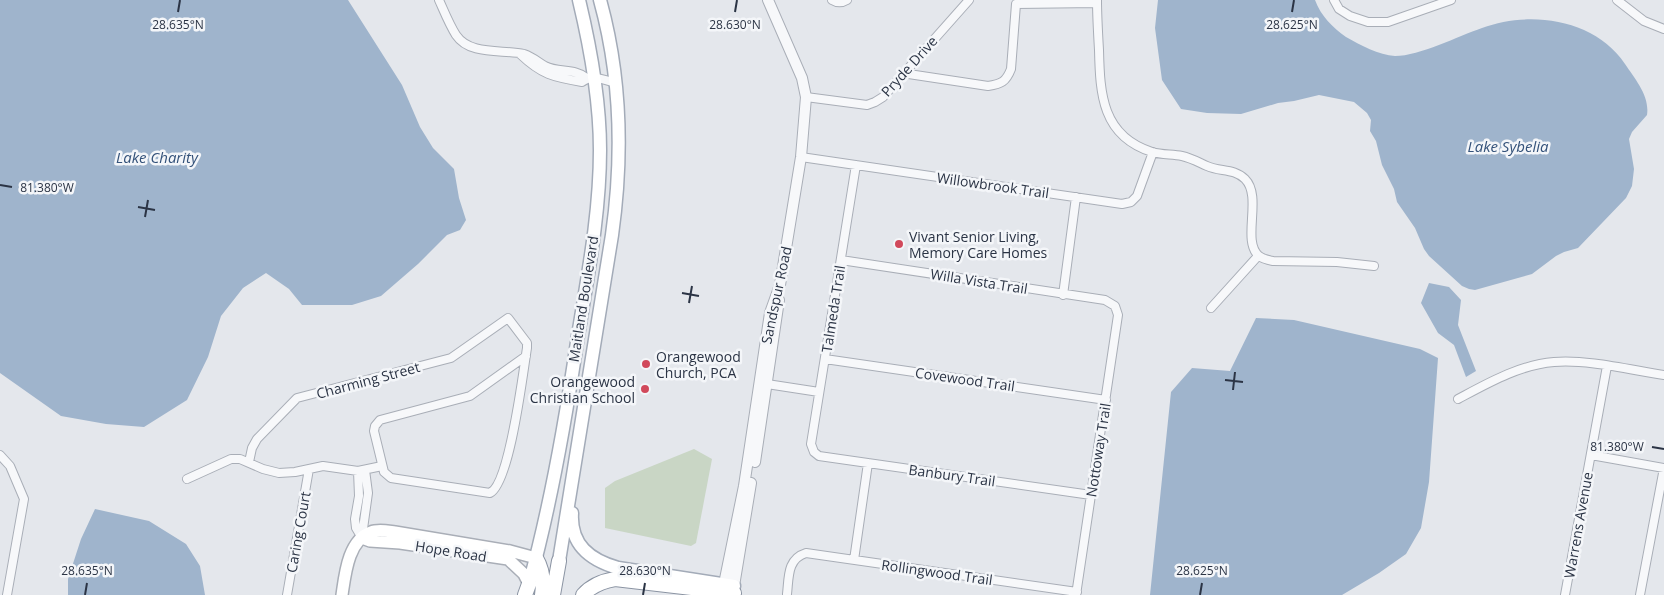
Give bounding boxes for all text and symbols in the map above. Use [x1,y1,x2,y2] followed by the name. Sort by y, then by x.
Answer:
[152,16,204,33] text: 28.635°N
[709,16,761,33] text: 28.630°N
[1266,16,1318,33] text: 28.625°N
[877,31,941,100] street label: Pryde Drive
[1467,136,1549,156] water label: Lake Sybelia
[116,147,199,167] water label: Lake Charity
[936,168,1050,202] street label: Willowbrook Trail
[20,179,74,196] text: 81.380°W
[909,227,1048,262] place label: Vivant Senior Living, Memory Care Homes
[564,235,602,363] street label: Maitland Boulevard
[893,238,905,250] marker: Vivant Senior Living, Memory Care Homes
[756,245,796,345] street label: Sandspur Road
[817,264,849,354] street label: Talmeda Trail
[929,264,1029,298] street label: Willa Vista Trail
[656,347,741,382] place label: Orangewood Church, PCA
[314,357,422,403] street label: Charming Street
[640,358,652,370] marker: Orangewood Church, PCA
[914,363,1016,395] street label: Covewood Trail
[530,372,635,407] place label: Orangewood Christian School
[639,383,651,395] marker: Orangewood Christian School
[1081,402,1115,498] street label: Nottoway Trail
[1590,438,1644,455] text: 81.380°W
[907,460,997,490] street label: Banbury Trail
[1559,470,1597,580] street label: Warrens Avenue
[282,490,314,574] street label: Caring Court
[414,536,488,566] street label: Hope Road
[880,555,994,589] street label: Rollingwood Trail
[61,562,113,579] text: 28.635°N
[619,562,671,579] text: 28.630°N
[1176,562,1228,579] text: 28.625°N

